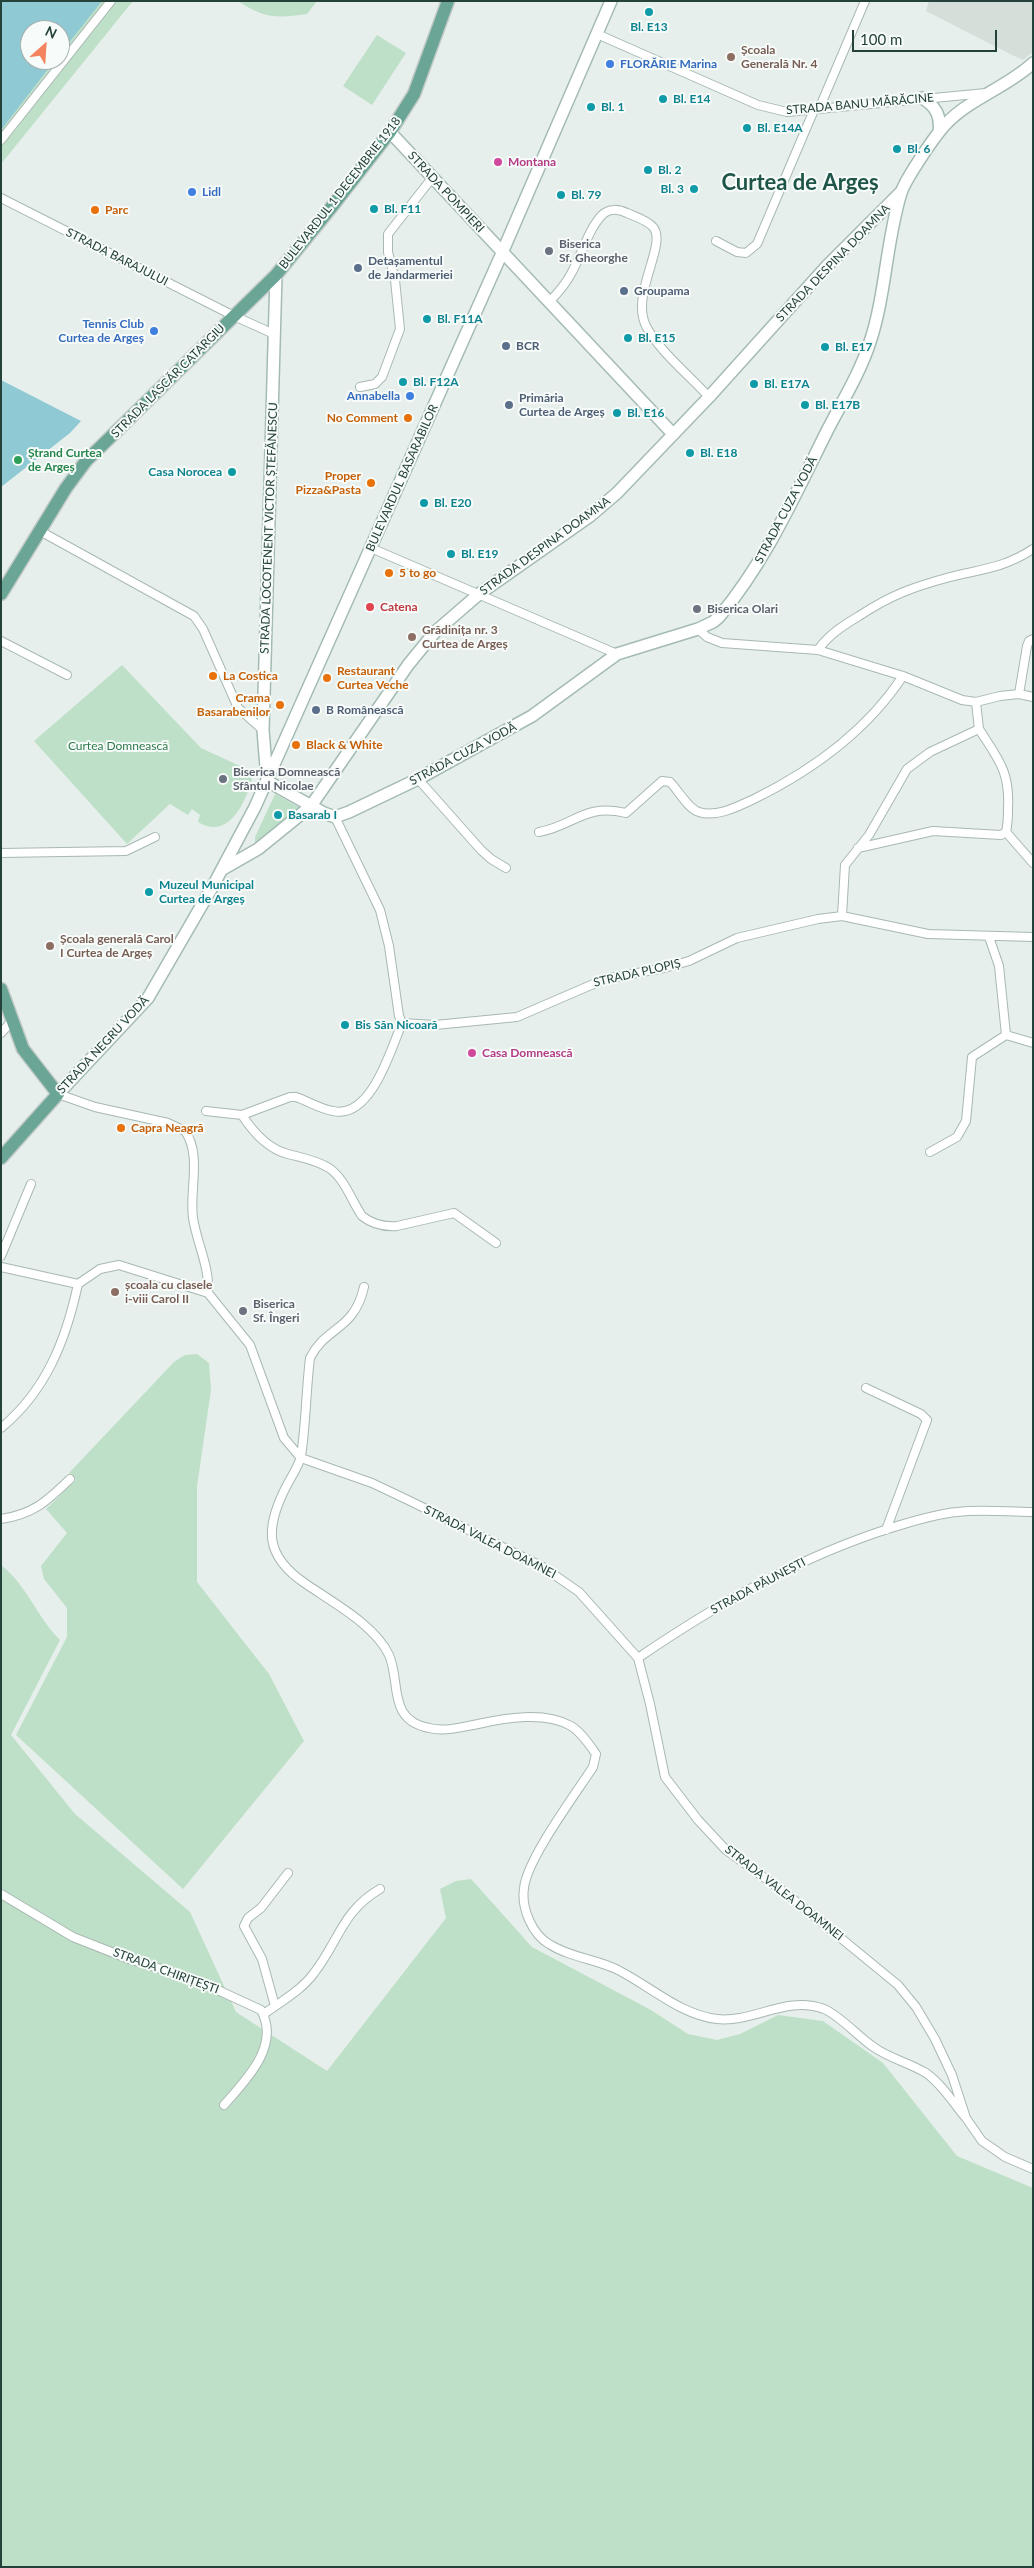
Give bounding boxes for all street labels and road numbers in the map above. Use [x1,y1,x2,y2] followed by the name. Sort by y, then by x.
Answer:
[786,90,934,118] street label: STRADA BANU MĂRĂCINE
[276,114,404,272] street label: BULEVARDUL 1 DECEMBRIE 1918
[405,148,487,236] street label: STRADA POMPIERI
[773,201,893,325] street label: STRADA DESPINA DOAMNA
[64,225,170,289] street label: STRADA BARAJULUI
[108,321,228,441] street label: STRADA LASCĂR CATARGIU
[257,402,281,654] street label: STRADA LOCOTENENT VICTOR ȘTEFĂNESCU
[363,402,441,554] street label: BULEVARDUL BASARABILOR
[752,454,820,566] street label: STRADA CUZA VODĂ
[477,494,613,598] street label: STRADA DESPINA DOAMNA
[407,720,519,788] street label: STRADA CUZA VODĂ
[592,956,682,990] street label: STRADA PLOPIȘ
[54,993,152,1097] street label: STRADA NEGRU VODĂ
[421,1502,559,1582] street label: STRADA VALEA DOAMNEI
[708,1555,808,1617] street label: STRADA PĂUNEȘTI
[722,1842,846,1944] street label: STRADA VALEA DOAMNEI
[111,1945,221,1997] street label: STRADA CHIRIȚEȘTI

